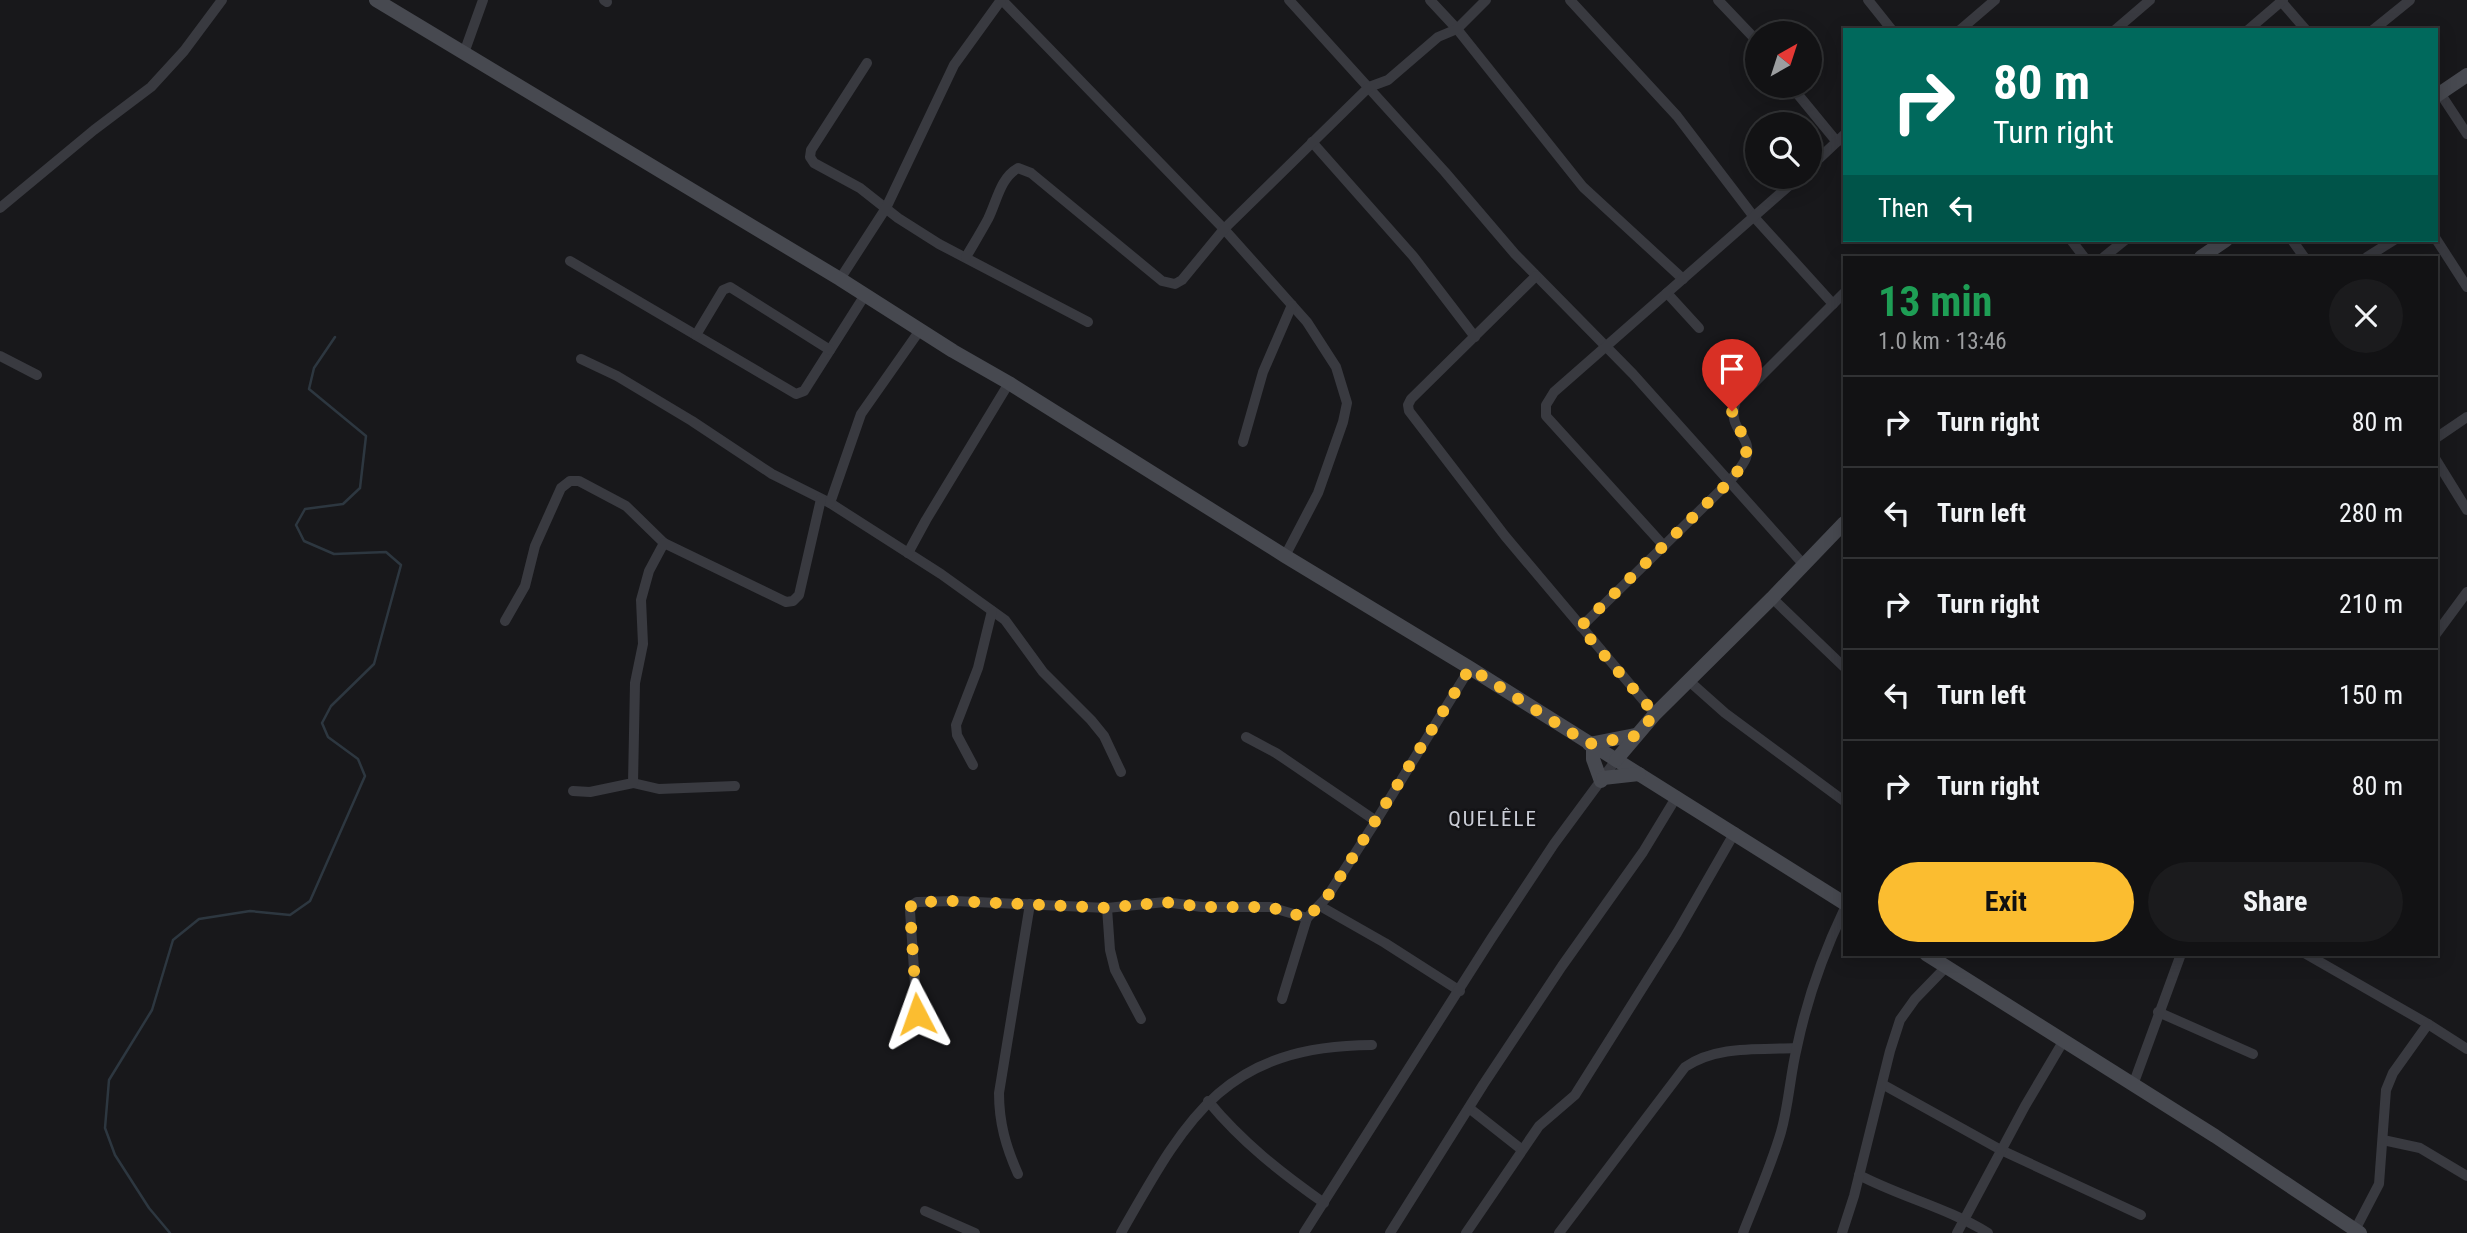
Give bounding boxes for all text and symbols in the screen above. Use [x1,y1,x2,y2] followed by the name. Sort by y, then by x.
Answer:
[1745,21,1822,98] north arrow
[1745,21,1822,189] map controls
[1993,54,2090,111] text: 80 m
[1878,56,1969,147] icon: right
[1745,112,1822,189] button: search
[1993,113,2114,151] text: Turn right
[1943,189,1981,227] icon: left
[1878,193,1929,223] text: Then
[1878,277,1993,326] text: 13 min
[2329,279,2403,353] button: close
[1878,328,2007,355] text: 1.0 km · 13:46
[1702,339,1762,411] pin
[1713,350,1751,388] icon: arrive
[1878,403,1916,441] icon: right
[1937,407,2039,437] text: Turn right
[2352,407,2403,437] text: 80 m
[1878,494,1916,532] icon: left
[1937,498,2026,528] text: Turn left
[2339,498,2403,528] text: 280 m
[1878,585,1916,623] icon: right
[1937,589,2039,619] text: Turn right
[2339,589,2403,619] text: 210 m
[1878,676,1916,714] icon: left
[1937,680,2026,710] text: Turn left
[2339,680,2403,710] text: 150 m
[1878,767,1916,805] icon: right
[1937,771,2039,801] text: Turn right
[2352,771,2403,801] text: 80 m
[1448,807,1538,831] district label: QUELÊLE
[1878,862,2134,942] button: Exit
[2148,862,2403,942] button: Share
[880,977,954,1051] position arrow

